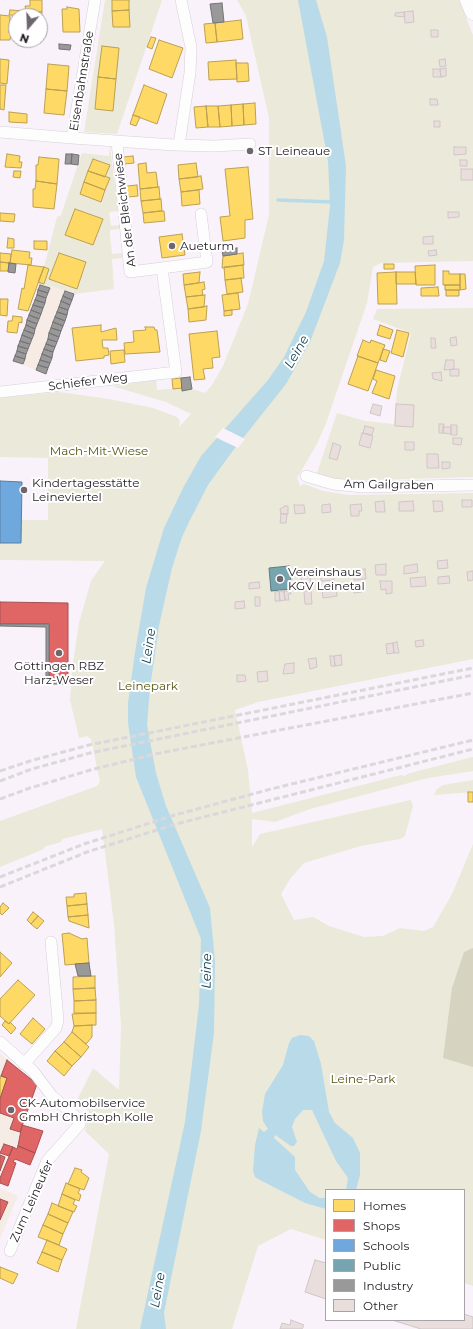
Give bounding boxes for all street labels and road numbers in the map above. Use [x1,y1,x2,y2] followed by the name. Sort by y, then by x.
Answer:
[67,30,97,132] street label: Eisenbahnstraße
[111,152,139,268] street label: An der Bleichwiese
[47,370,129,394] street label: Schiefer Weg
[344,477,434,493] street label: Am Gailgraben
[7,1158,57,1244] street label: Zum Leineufer

